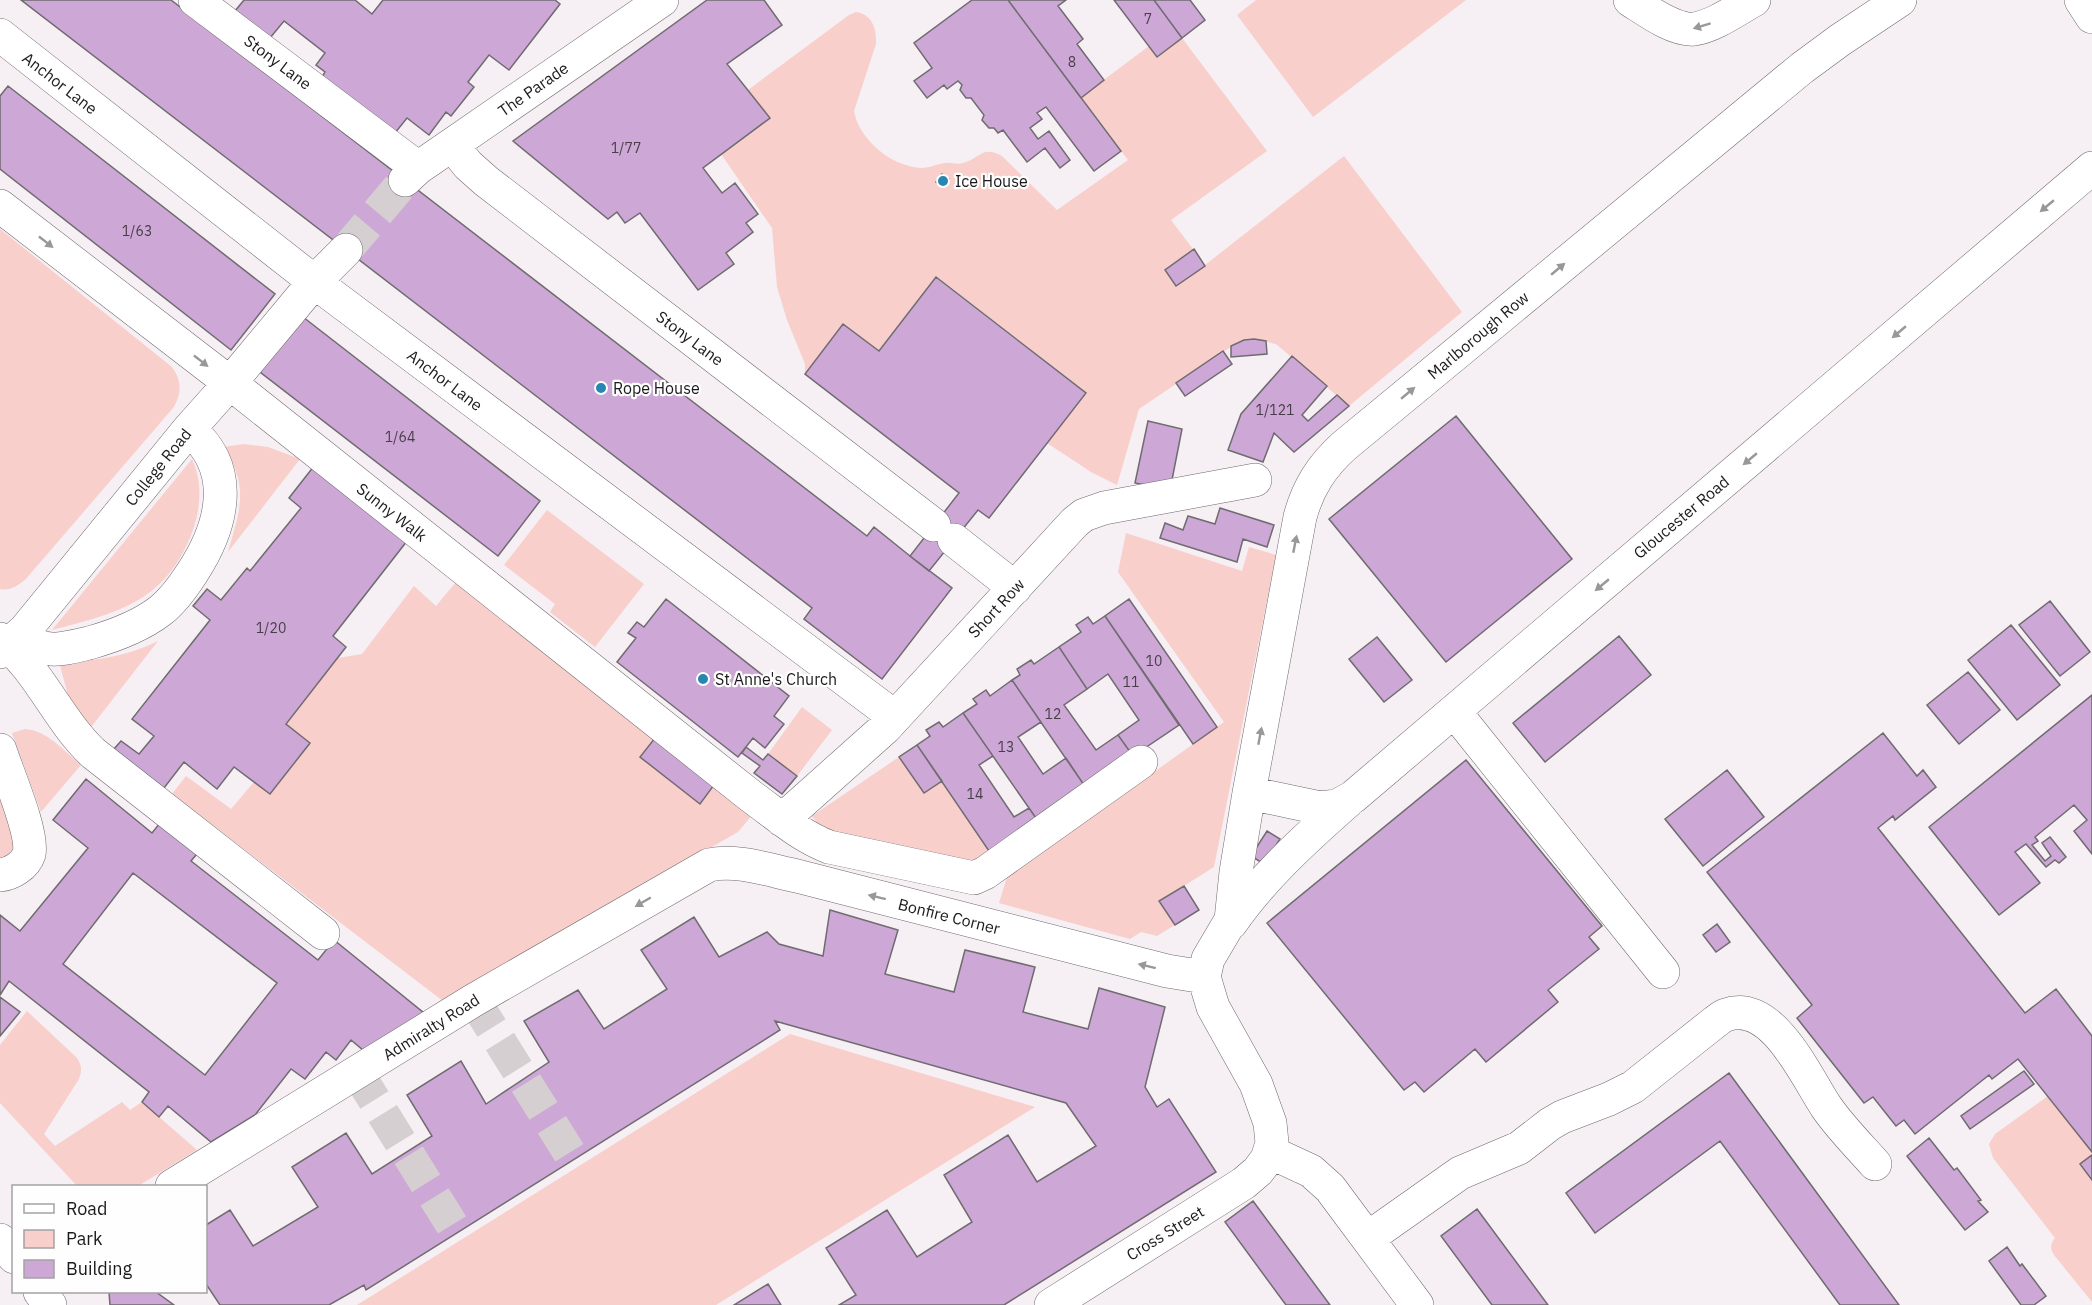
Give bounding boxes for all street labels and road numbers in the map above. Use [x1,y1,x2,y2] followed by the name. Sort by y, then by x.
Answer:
[240,30,316,94] street label: Stony Lane
[19,48,102,119] street label: Anchor Lane
[494,57,572,121] street label: The Parade
[1423,287,1533,383] street label: Marlborough Row
[652,306,728,370] street label: Stony Lane
[403,345,487,415] street label: Anchor Lane
[121,424,195,510] street label: College Road
[1629,471,1733,563] street label: Gloucester Road
[353,478,432,546] street label: Sunny Walk
[964,574,1028,642] street label: Short Row
[896,894,1002,938] street label: Bonfire Corner
[379,989,483,1065] street label: Admiralty Road
[1122,1201,1208,1265] street label: Cross Street

